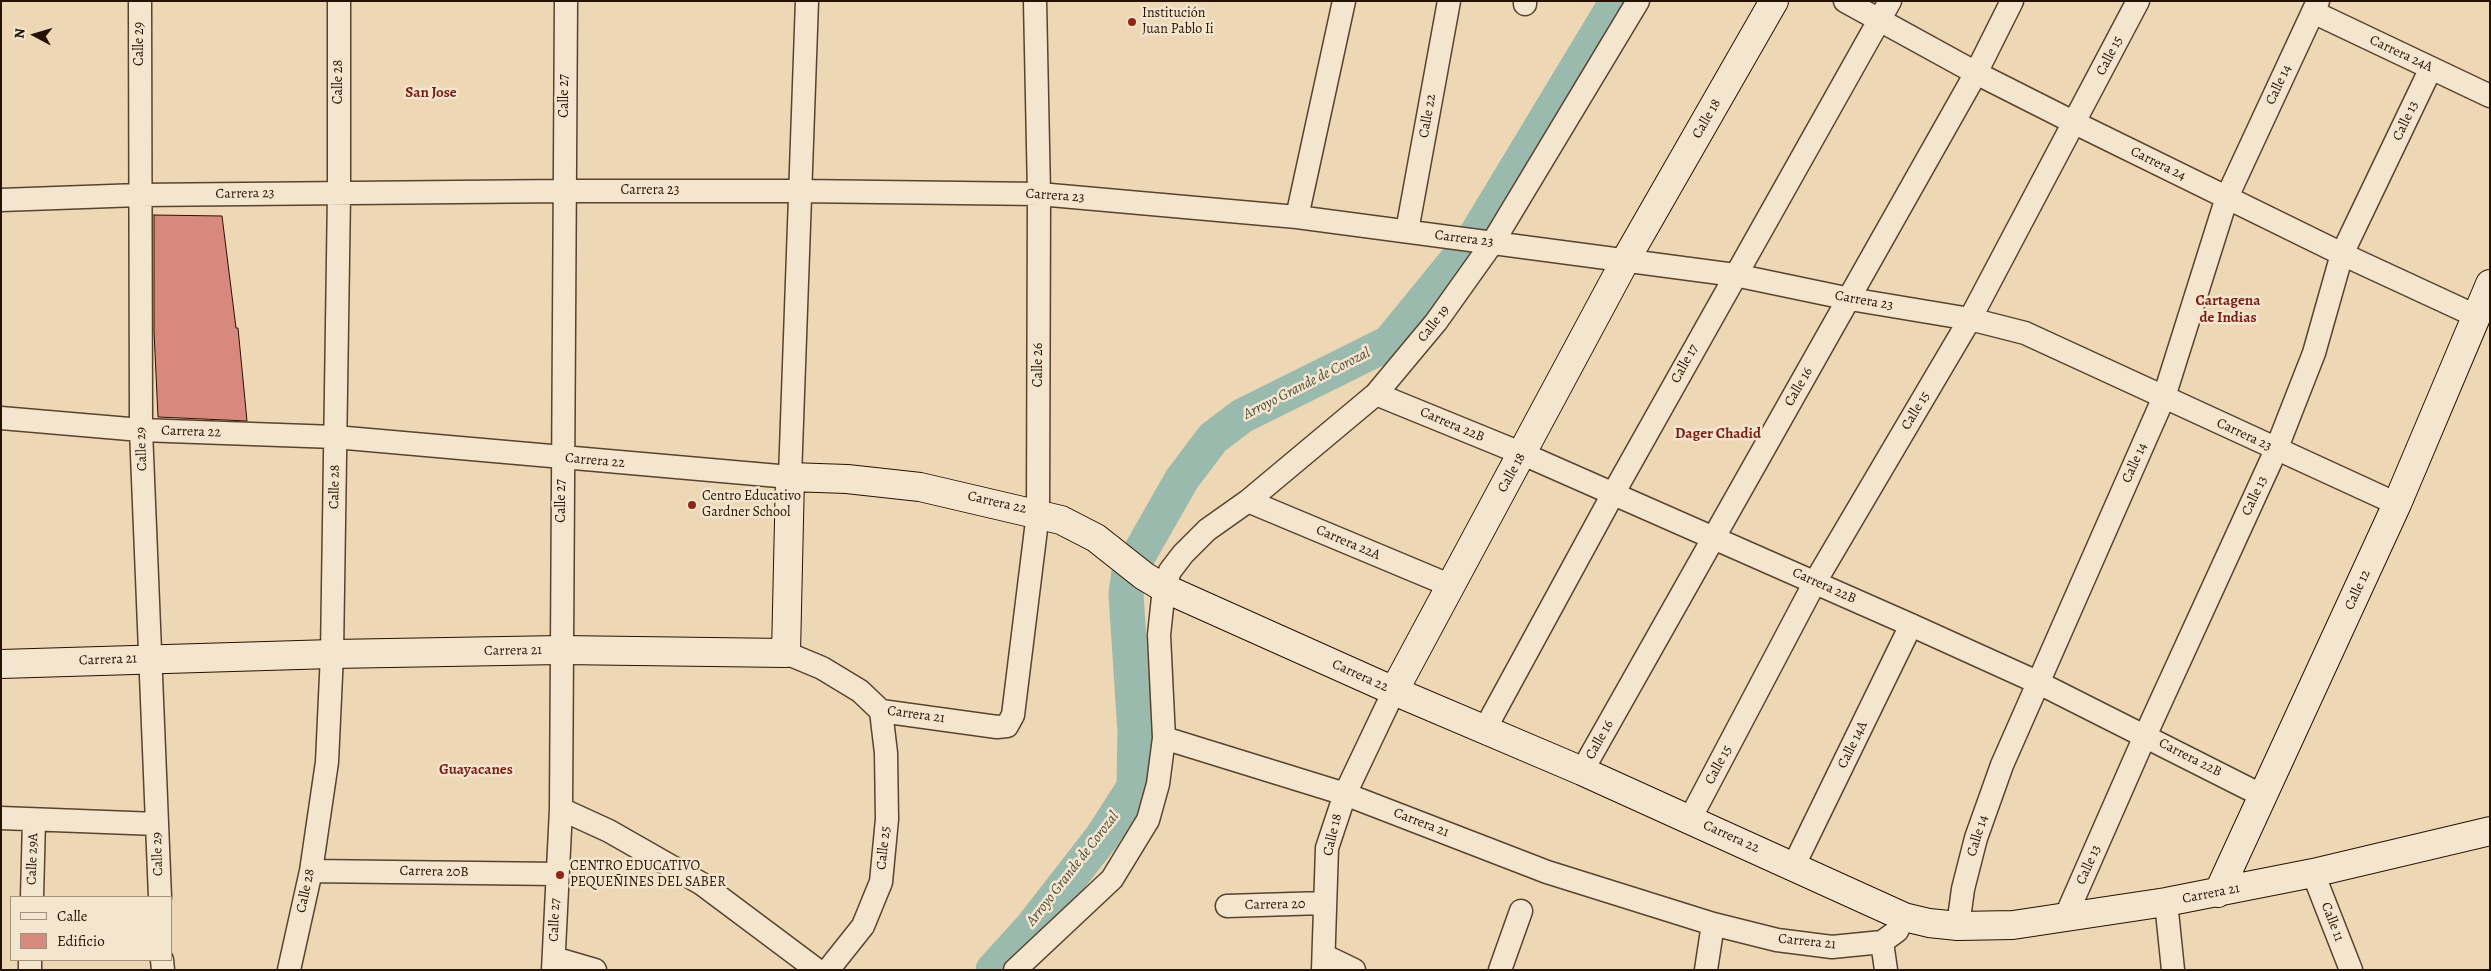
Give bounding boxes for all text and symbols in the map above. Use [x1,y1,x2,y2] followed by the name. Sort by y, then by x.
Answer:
[1142,6,1214,38] place label: Institución Juan Pablo Ii
[10,10,60,60] north arrow
[1126,16,1138,28] marker: Institución Juan Pablo Ii
[132,22,148,66] street label: Calle 29
[10,27,30,39] text: N
[2367,32,2435,76] street label: Carrera 24A
[2093,33,2127,79] street label: Calle 15
[331,60,347,104] street label: Calle 28
[2262,62,2296,108] street label: Calle 14
[557,74,573,118] street label: Calle 27
[405,84,457,102] district label: San Jose
[1416,93,1440,139] street label: Calle 22
[1689,96,1725,142] street label: Calle 18
[2390,99,2422,143] street label: Calle 13
[2128,143,2188,185] street label: Carrera 24
[620,183,680,199] street label: Carrera 23
[215,185,275,203] street label: Carrera 23
[1025,186,1085,206] street label: Carrera 23
[1434,227,1494,251] street label: Carrera 23
[1833,288,1895,314] street label: Carrera 23
[2195,292,2261,327] district label: Cartagena de Indias
[1414,302,1454,346] street label: Calle 19
[1668,342,1702,386] street label: Calle 17
[1031,343,1047,387] street label: Calle 26
[1240,344,1374,424] water label: Arroyo Grande de Corozal
[1781,364,1817,410] street label: Calle 16
[1898,389,1934,433] street label: Calle 15
[1417,404,1487,446] street label: Carrera 22B
[2214,415,2274,455] street label: Carrera 23
[161,423,221,441] street label: Carrera 22
[1675,425,1761,443] district label: Dager Chadid
[133,427,151,471] street label: Calle 29
[2119,440,2151,486] street label: Calle 14
[564,450,626,472] street label: Carrera 22
[1494,450,1530,496] street label: Calle 18
[326,465,344,509] street label: Calle 28
[2239,474,2271,518] street label: Calle 13
[554,479,570,523] street label: Calle 27
[966,488,1028,518] street label: Carrera 22
[702,489,801,522] place label: Centro Educativo Gardner School
[686,499,698,511] marker: Centro Educativo Gardner School
[1313,522,1383,564] street label: Carrera 22A
[1789,564,1859,608] street label: Carrera 22B
[2341,567,2375,613] street label: Calle 12
[484,642,542,660] street label: Carrera 21
[79,651,137,669] street label: Carrera 21
[1329,656,1391,696] street label: Carrera 22
[886,703,946,727] street label: Carrera 21
[1582,717,1618,763] street label: Calle 16
[1834,719,1872,771] street label: Calle 14A
[2156,735,2224,781] street label: Carrera 22B
[1702,743,1736,787] street label: Calle 15
[439,761,513,779] district label: Guayacanes
[1391,805,1451,841] street label: Carrera 21
[1023,808,1123,930] water label: Arroyo Grande de Corozal
[1320,812,1346,858] street label: Calle 18
[1964,813,1992,859] street label: Calle 14
[1700,817,1762,857] street label: Carrera 22
[873,825,895,871] street label: Calle 25
[149,832,167,876] street label: Calle 29
[24,833,42,885] street label: Calle 29A
[2073,843,2105,887] street label: Calle 13
[570,859,726,892] place label: CENTRO EDUCATIVO PEQUEÑINES DEL SABER
[399,863,469,881] street label: Carrera 20B
[293,867,319,915] street label: Calle 28
[554,869,566,881] marker: CENTRO EDUCATIVO PEQUEÑINES DEL SABER
[2181,880,2241,908] street label: Carrera 21
[10,896,172,961] legend
[1244,896,1306,914] street label: Carrera 20
[546,898,564,942] street label: Calle 27
[2317,900,2347,944] street label: Calle 11
[57,906,87,926] text: Calle
[57,931,105,951] text: Edificio
[1777,931,1837,953] street label: Carrera 21

